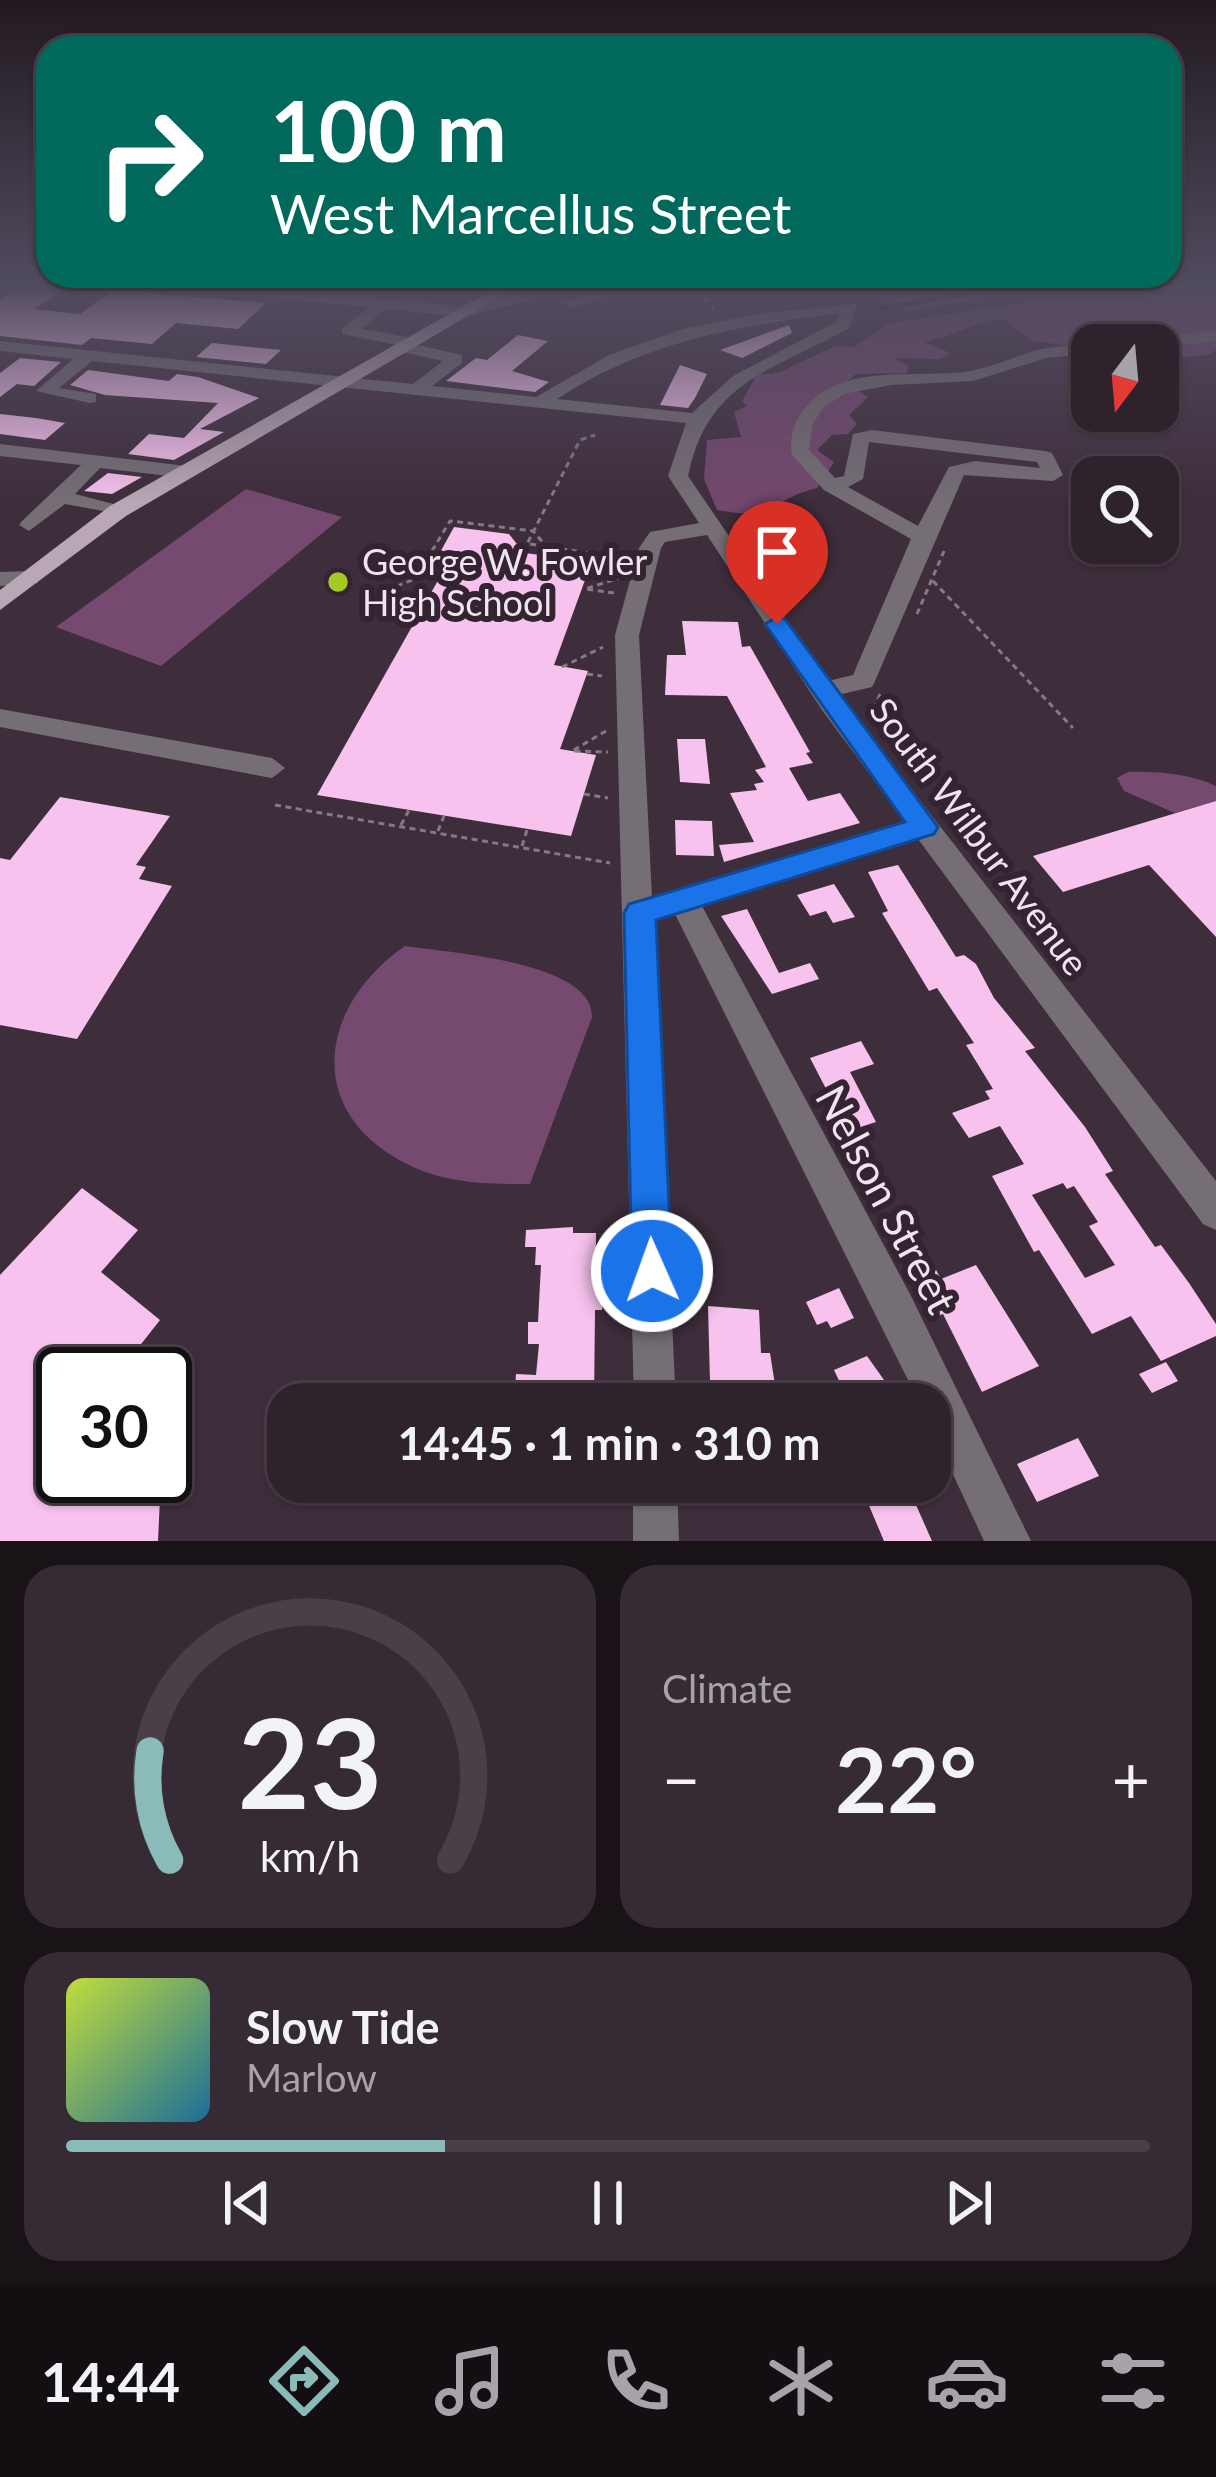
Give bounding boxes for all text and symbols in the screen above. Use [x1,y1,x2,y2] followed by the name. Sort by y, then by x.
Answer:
[270,79,507,180] text: 100 m
[72,84,228,240] icon: right
[270,181,791,246] text: West Marcellus Street
[1071,324,1179,432] north arrow
[1071,324,1179,564] map controls
[1071,456,1179,564] button: search
[726,501,828,624] pin
[744,519,810,585] icon: arrive
[362,539,647,624] place label: George W. Fowler High School
[325,569,351,595] marker: George W. Fowler High School
[861,689,1099,983] street label: South Wilbur Avenue
[806,1077,968,1321] street label: Nelson Street
[589,1208,715,1334] position arrow
[36,1347,192,1503] speed limit sign: 30
[398,1416,820,1470] text: 14:45 · 1 min · 310 m
[662,1665,792,1711] text: Climate
[238,1686,382,1836] text: 23
[835,1724,977,1832] text: 22°
[662,1739,700,1818] text: −
[1112,1739,1150,1818] text: +
[260,1829,360,1880] text: km/h
[246,2000,440,2054] text: Slow Tide
[246,2054,377,2100] text: Marlow
[214,2170,280,2236] icon: previous
[575,2170,641,2236] icon: pause
[936,2170,1002,2236] icon: next
[262,2339,346,2423] icon: directions
[428,2339,512,2423] icon: music
[594,2339,678,2423] icon: phone
[759,2339,843,2423] icon: climate
[925,2339,1009,2423] icon: car
[1091,2339,1175,2423] icon: filters
[41,2349,180,2414] text: 14:44

